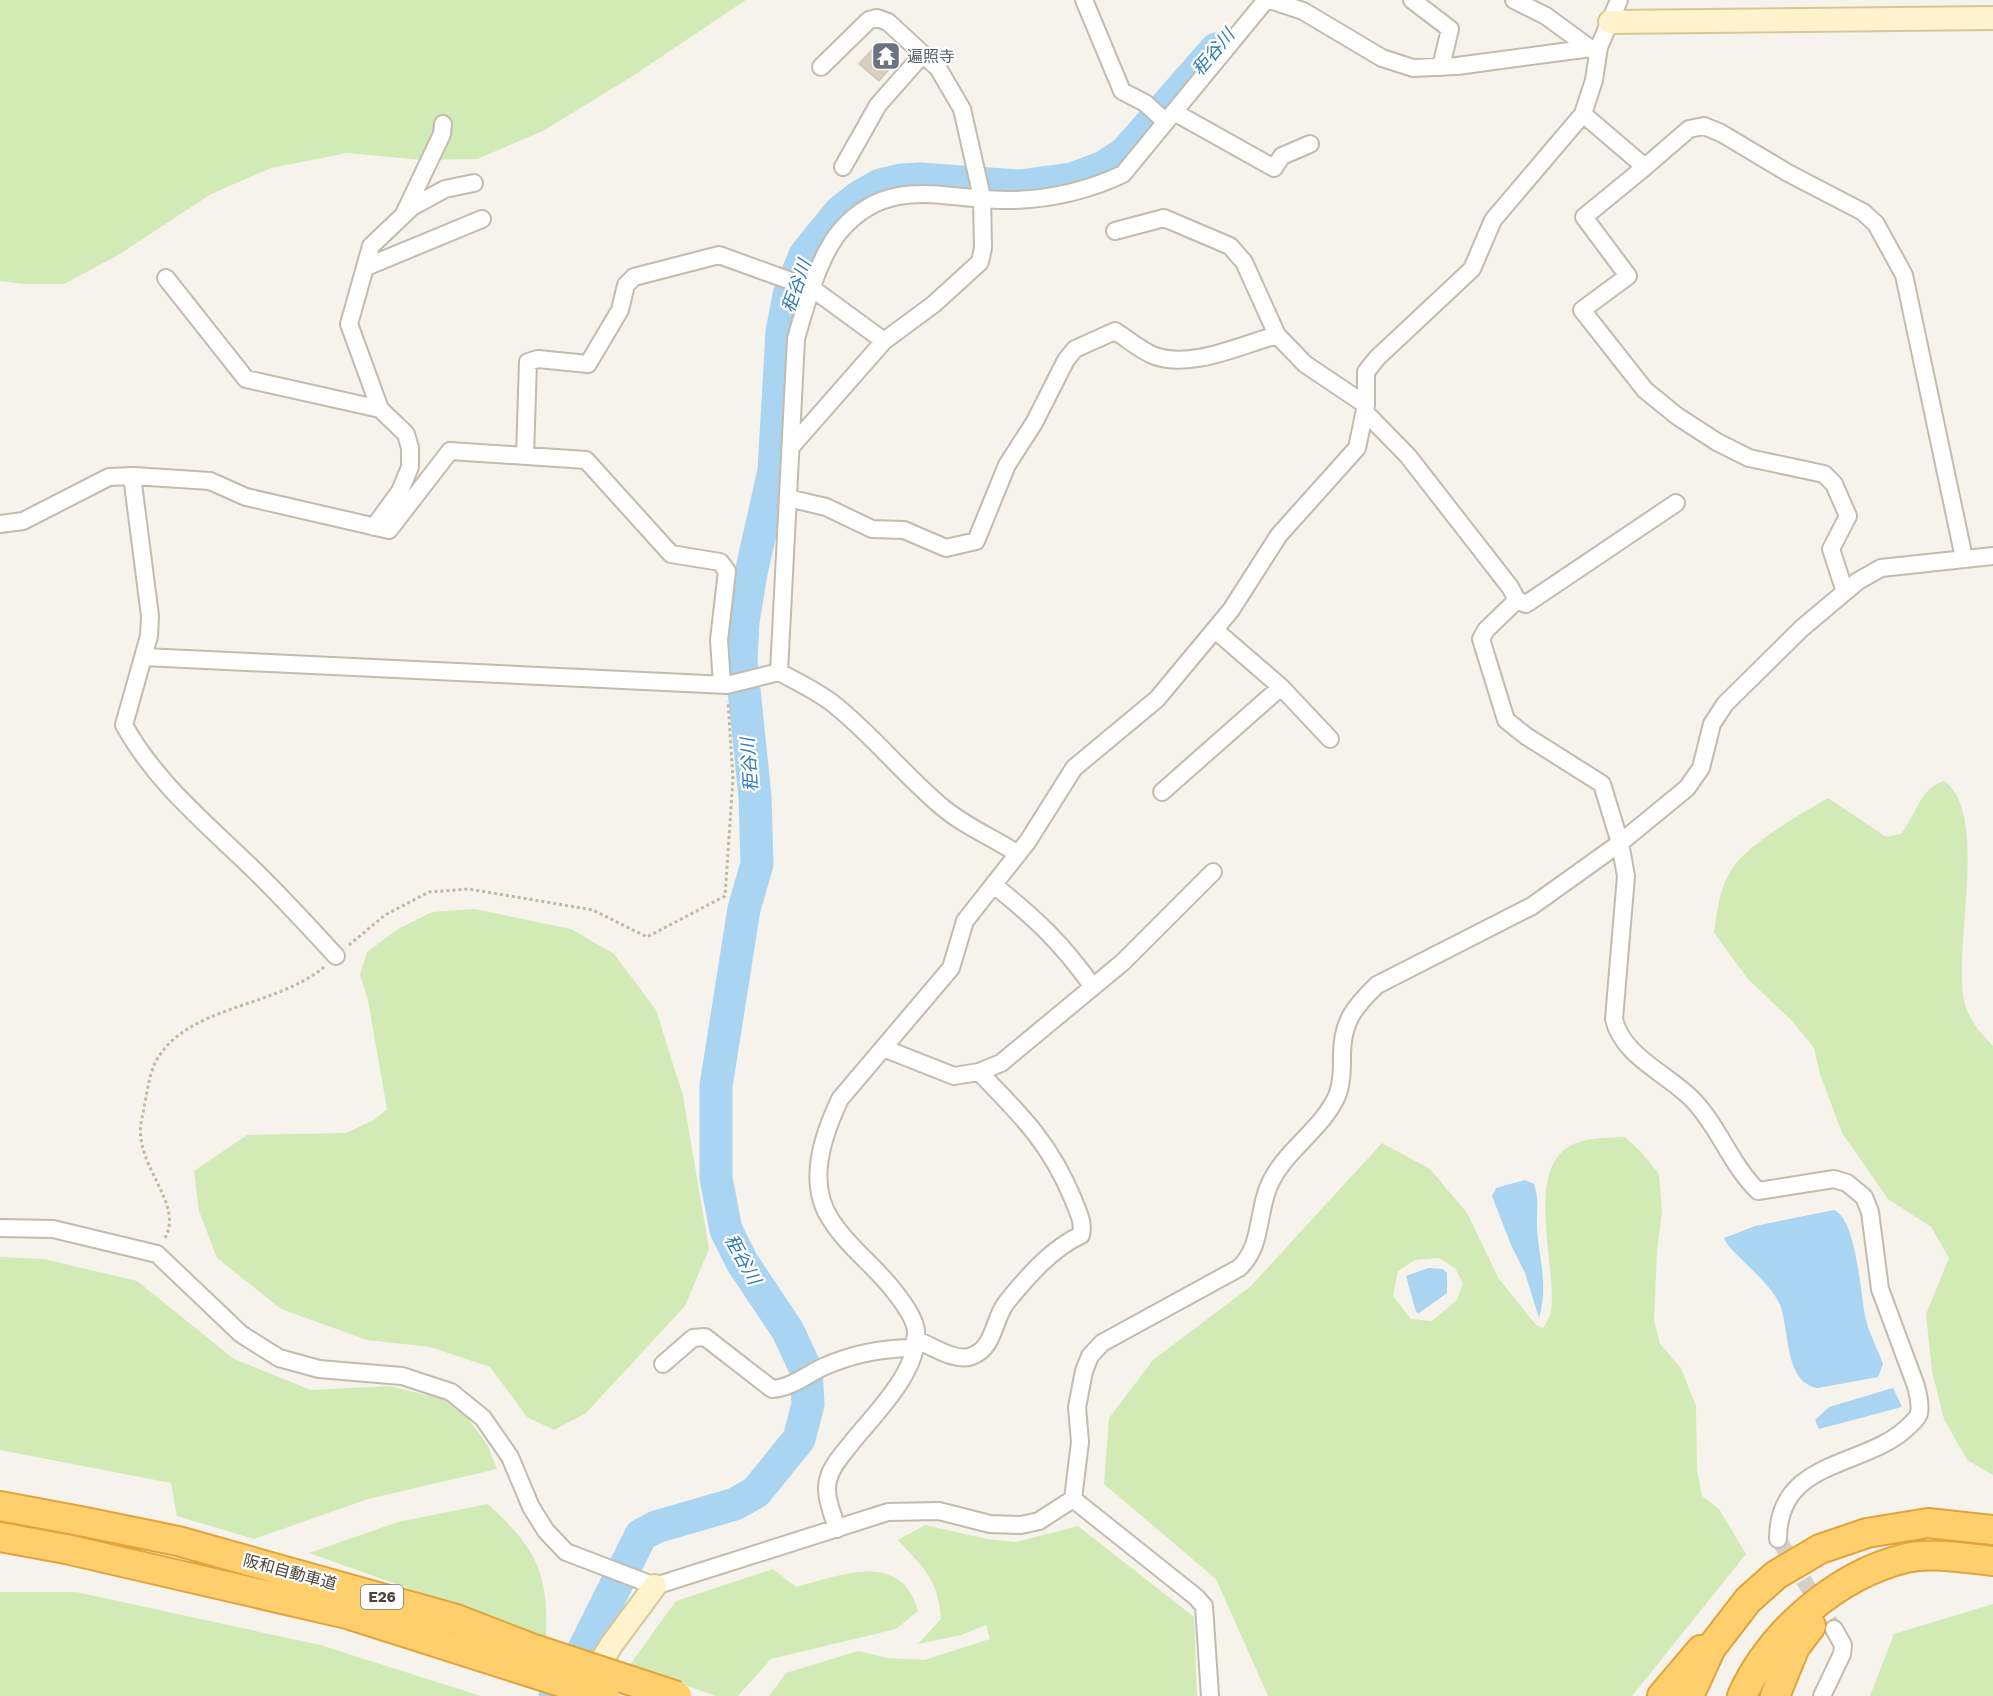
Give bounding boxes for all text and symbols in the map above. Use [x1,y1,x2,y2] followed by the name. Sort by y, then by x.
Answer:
[1188,23,1240,79] water label: 秬谷川
[870,40,902,72] temple icon: 遍照寺
[907,47,955,66] place label: 遍照寺
[777,255,815,315] water label: 秬谷川
[737,735,761,793] water label: 秬谷川
[721,1230,766,1289] water label: 秬谷川
[241,1550,339,1594] street label: 阪和自動車道
[361,1585,403,1609] road number: E26

